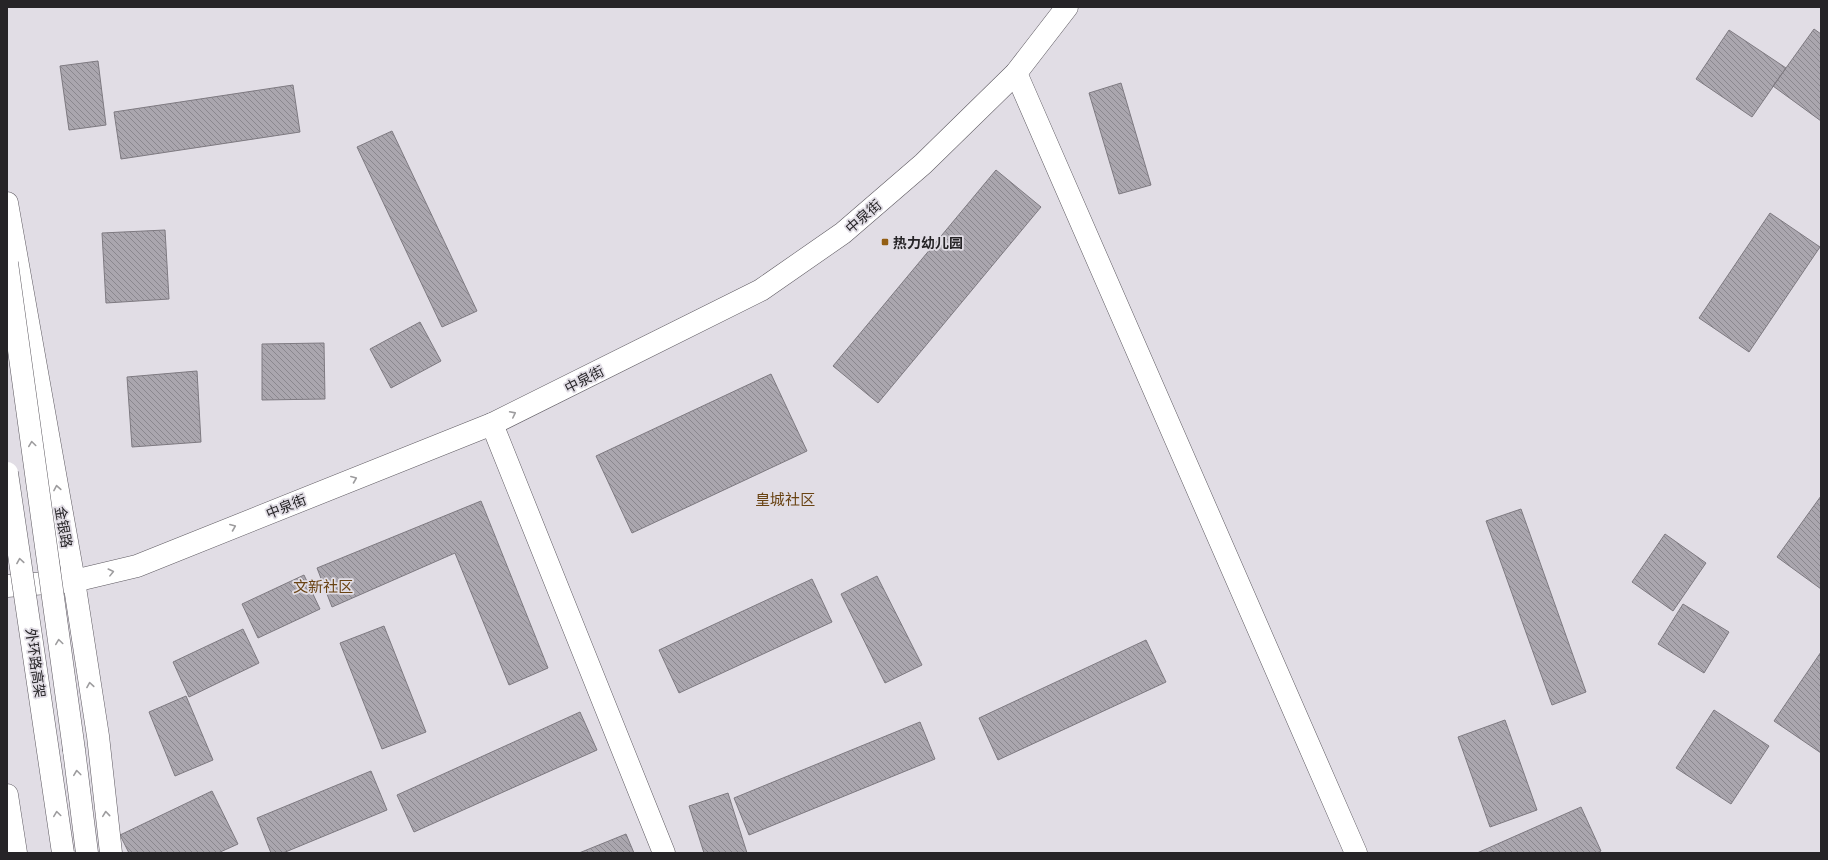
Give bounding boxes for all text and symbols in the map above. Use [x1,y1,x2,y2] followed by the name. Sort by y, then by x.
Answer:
[842,196,884,236] street label: 中泉街
[893,234,963,251] place label: 热力幼儿园
[880,237,890,247] marker: 热力幼儿园
[561,362,607,396] street label: 中泉街
[509,411,516,419] one-way arrow
[28,441,37,447] one-way arrow
[351,476,358,484] one-way arrow
[53,485,62,491] one-way arrow
[263,490,309,522] street label: 中泉街
[755,490,815,508] district label: 皇城社区
[52,505,76,549] street label: 金银路
[230,524,237,532] one-way arrow
[16,558,25,564] one-way arrow
[108,568,115,576] one-way arrow
[293,577,353,595] district label: 文新社区
[23,627,49,699] street label: 外环路高架
[55,639,64,645] one-way arrow
[86,682,95,688] one-way arrow
[73,770,82,776] one-way arrow
[53,811,62,817] one-way arrow
[102,811,111,817] one-way arrow

